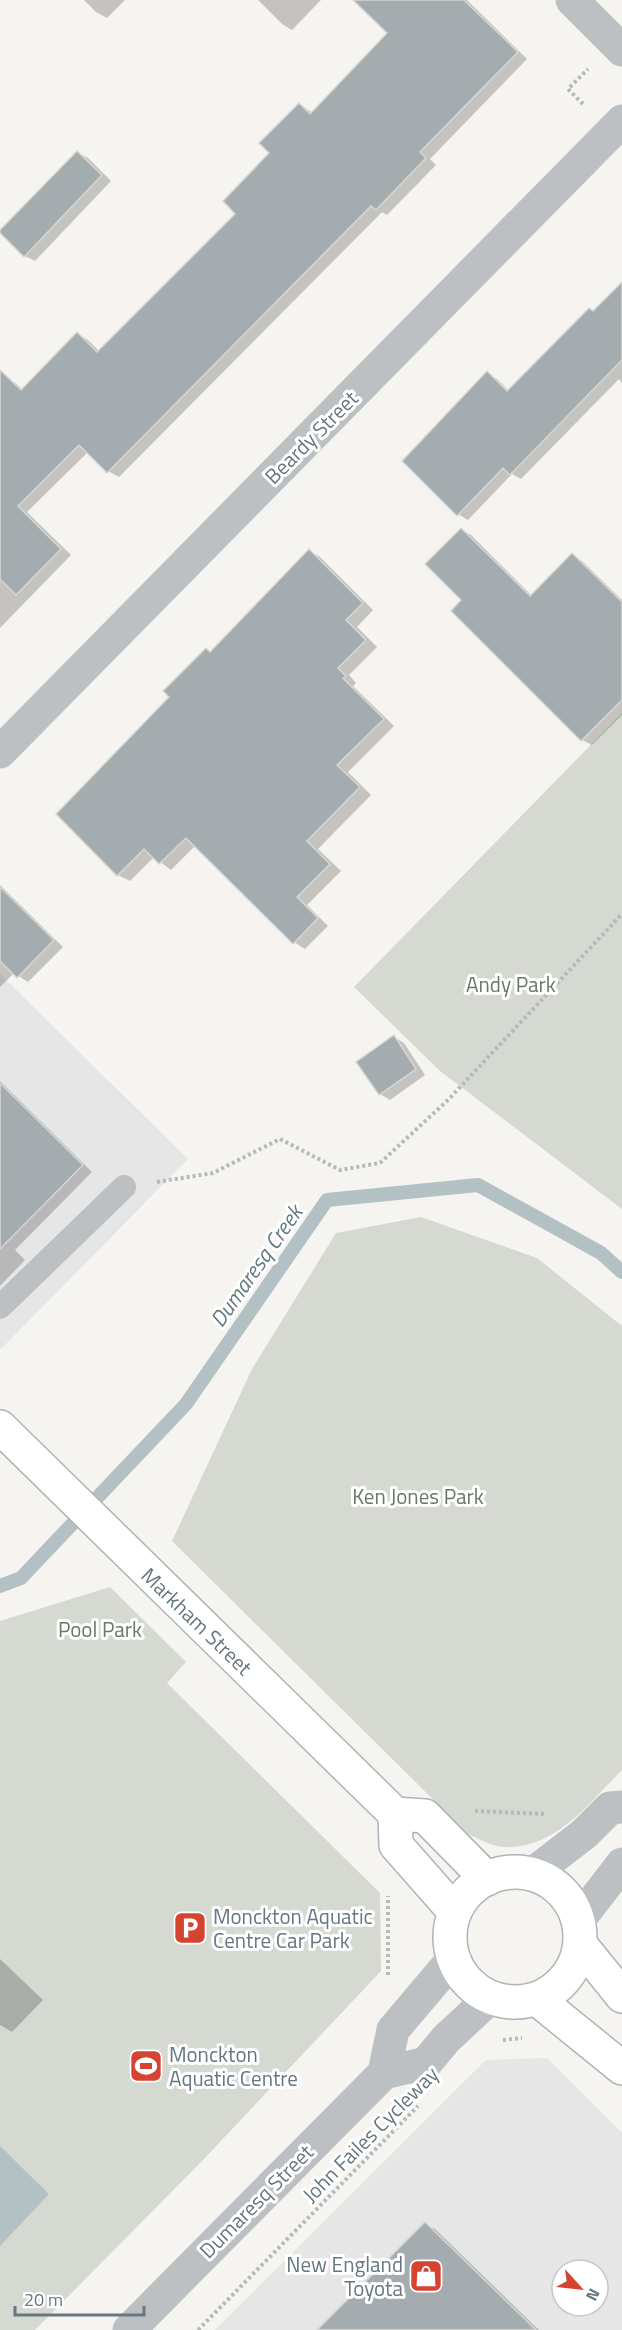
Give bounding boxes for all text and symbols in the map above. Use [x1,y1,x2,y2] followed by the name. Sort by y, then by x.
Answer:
[257,382,366,491] street label: Beardy Street
[466,968,556,1000] park label: Andy Park
[201,1196,312,1334] water label: Dumaresq Creek
[352,1480,484,1512] park label: Ken Jones Park
[134,1560,260,1683] street label: Markham Street
[58,1613,142,1645] park label: Pool Park
[213,1900,373,1956] place label: Monckton Aquatic Centre Car Park
[172,1910,208,1946] parking icon: Monckton Aquatic Centre Car Park
[169,2038,298,2094] place label: Monckton Aquatic Centre
[128,2048,164,2084] sports icon: Monckton Aquatic Centre
[294,2058,446,2210] street label: John Failes Cycleway
[192,2136,321,2265] street label: Dumaresq Street
[286,2248,403,2304] place label: New England Toyota
[408,2258,444,2294] shop icon: New England Toyota
[550,2258,610,2318] north arrow
[15,2279,144,2317] scale bar
[580,2284,607,2305] text: N
[24,2286,63,2313] text: 20 m

